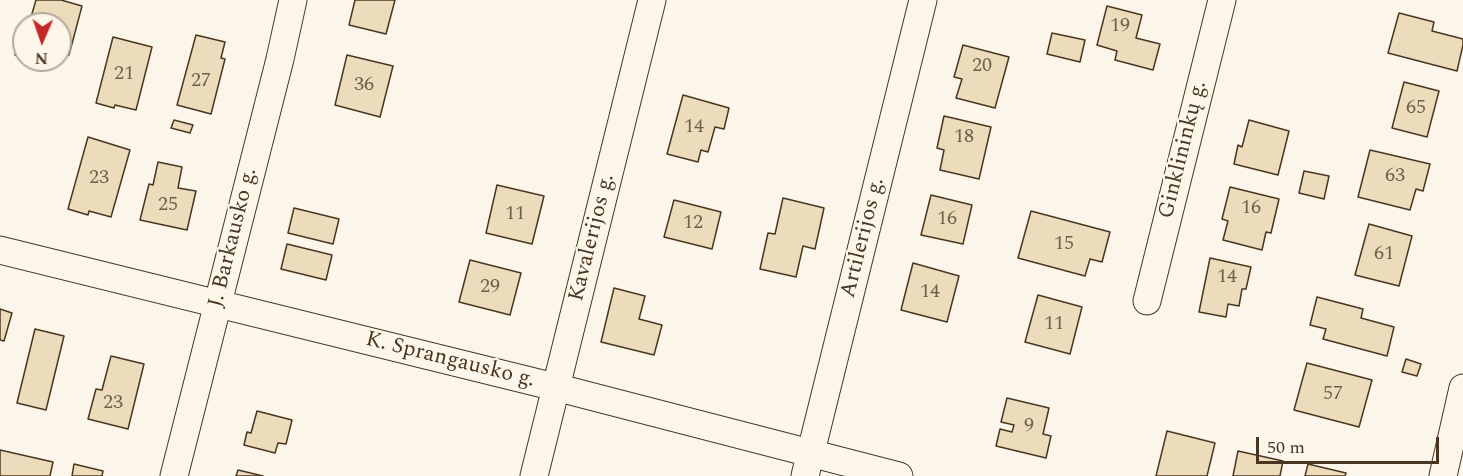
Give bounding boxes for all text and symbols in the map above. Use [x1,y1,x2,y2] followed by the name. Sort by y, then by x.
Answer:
[12,12,72,72] north arrow
[1110,15,1130,39] house number: 19
[34,46,48,70] text: N
[972,55,992,79] house number: 20
[114,63,134,87] house number: 21
[191,70,211,94] house number: 27
[354,74,374,98] house number: 36
[1154,78,1214,222] street label: Ginklininkų g.
[1406,97,1426,121] house number: 65
[684,116,704,140] house number: 14
[954,126,974,150] house number: 18
[204,165,264,311] street label: J. Barkausko g.
[1385,165,1405,189] house number: 63
[89,167,109,191] house number: 23
[564,171,622,305] street label: Kavalerijos g.
[836,175,892,301] street label: Artilerijos g.
[158,194,178,218] house number: 25
[1241,197,1261,221] house number: 16
[505,203,525,227] house number: 11
[937,208,957,232] house number: 16
[683,212,703,236] house number: 12
[1054,233,1074,257] house number: 15
[1374,243,1394,267] house number: 61
[1217,266,1237,290] house number: 14
[480,276,500,300] house number: 29
[920,281,940,305] house number: 14
[1044,313,1064,337] house number: 11
[363,327,537,395] street label: K. Sprangausko g.
[1323,383,1343,407] house number: 57
[103,392,123,416] house number: 23
[1024,415,1034,439] house number: 9
[1259,425,1442,463] scale bar
[1267,434,1305,461] text: 50 m

